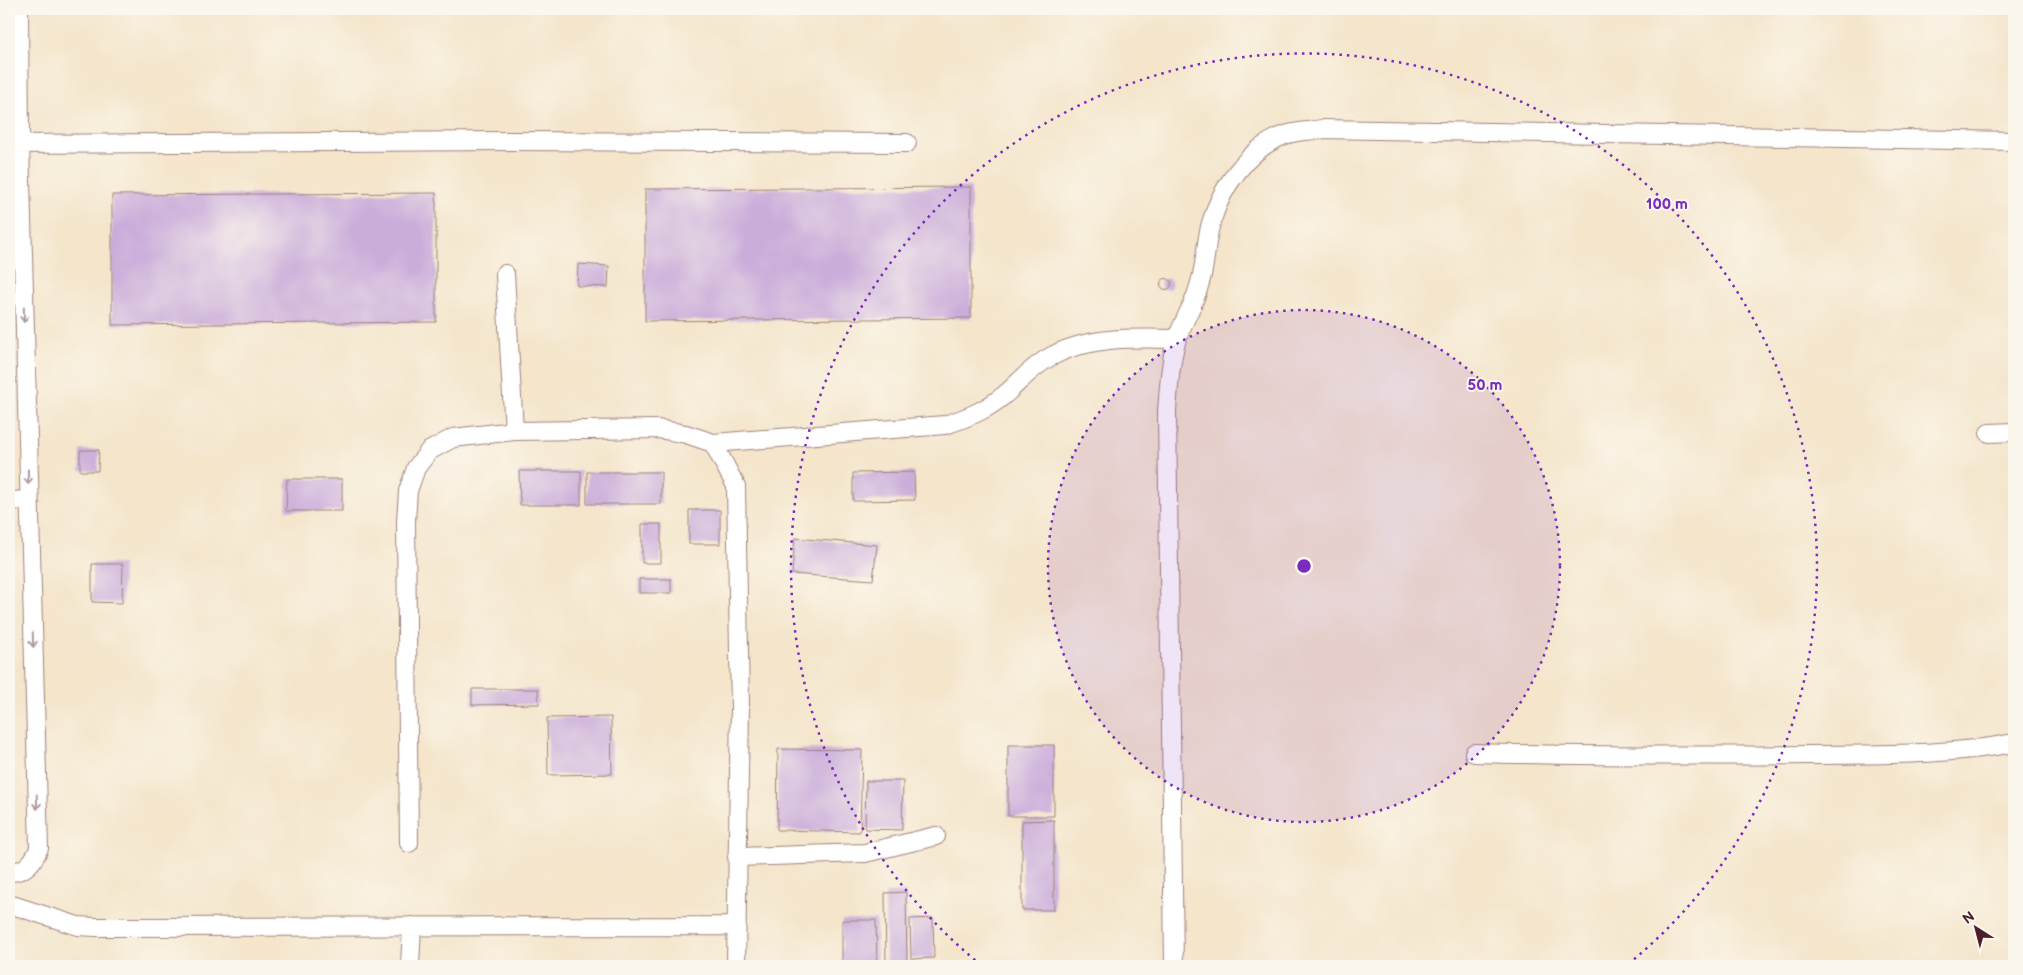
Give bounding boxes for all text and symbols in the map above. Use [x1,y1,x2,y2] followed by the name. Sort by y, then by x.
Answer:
[1646,195,1688,214] text: 100 m
[20,307,29,323] one-way arrow
[1468,376,1503,395] text: 50 m
[24,469,33,485] one-way arrow
[1295,557,1313,575] centre of rings
[28,631,38,647] one-way arrow
[33,794,42,810] one-way arrow
[1950,902,2000,952] north arrow
[1959,908,1978,928] text: N

